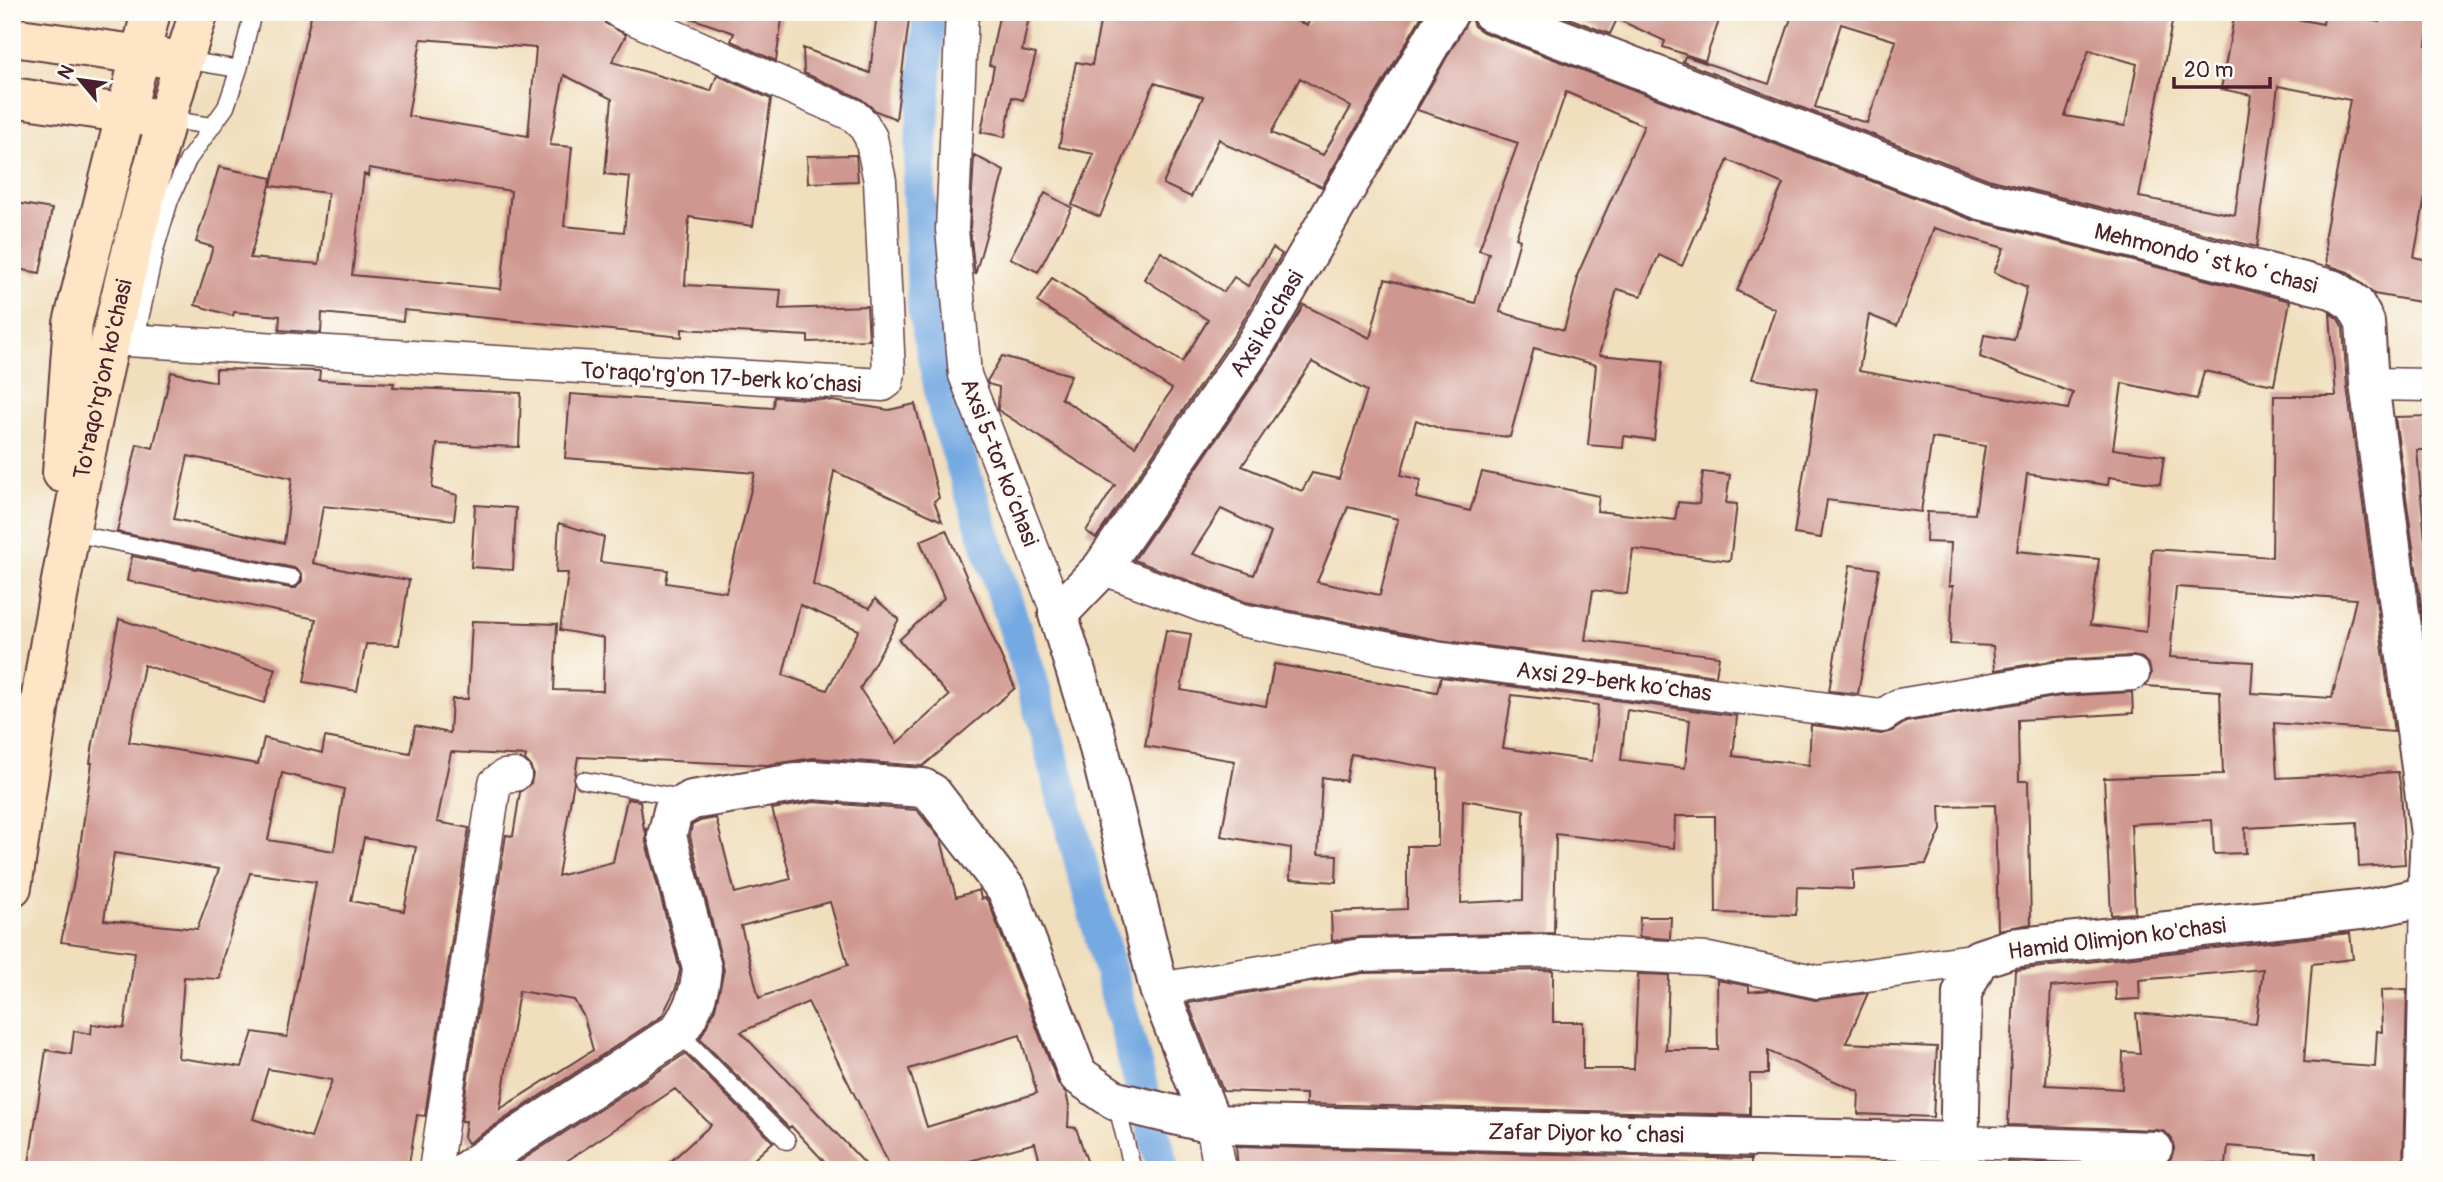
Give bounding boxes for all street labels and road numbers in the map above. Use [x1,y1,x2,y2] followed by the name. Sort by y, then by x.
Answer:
[2091,217,2321,300] street label: Mehmondoʻst koʻchasi
[1223,265,1310,383] street label: Axsi ko'chasi
[67,276,139,482] street label: To'raqo'rg'on ko'chasi
[580,356,862,399] street label: To'raqo'rg'on 17-berk koʼchasi
[954,374,1045,550] street label: Аxsi 5-tor koʼchasi
[1515,655,1713,708] street label: Аxsi 29-berk koʼchas
[2006,911,2228,966] street label: Hamid Olimjon ko'chasi
[1488,1117,1684,1150] street label: Zafar Diyor koʻchasi

